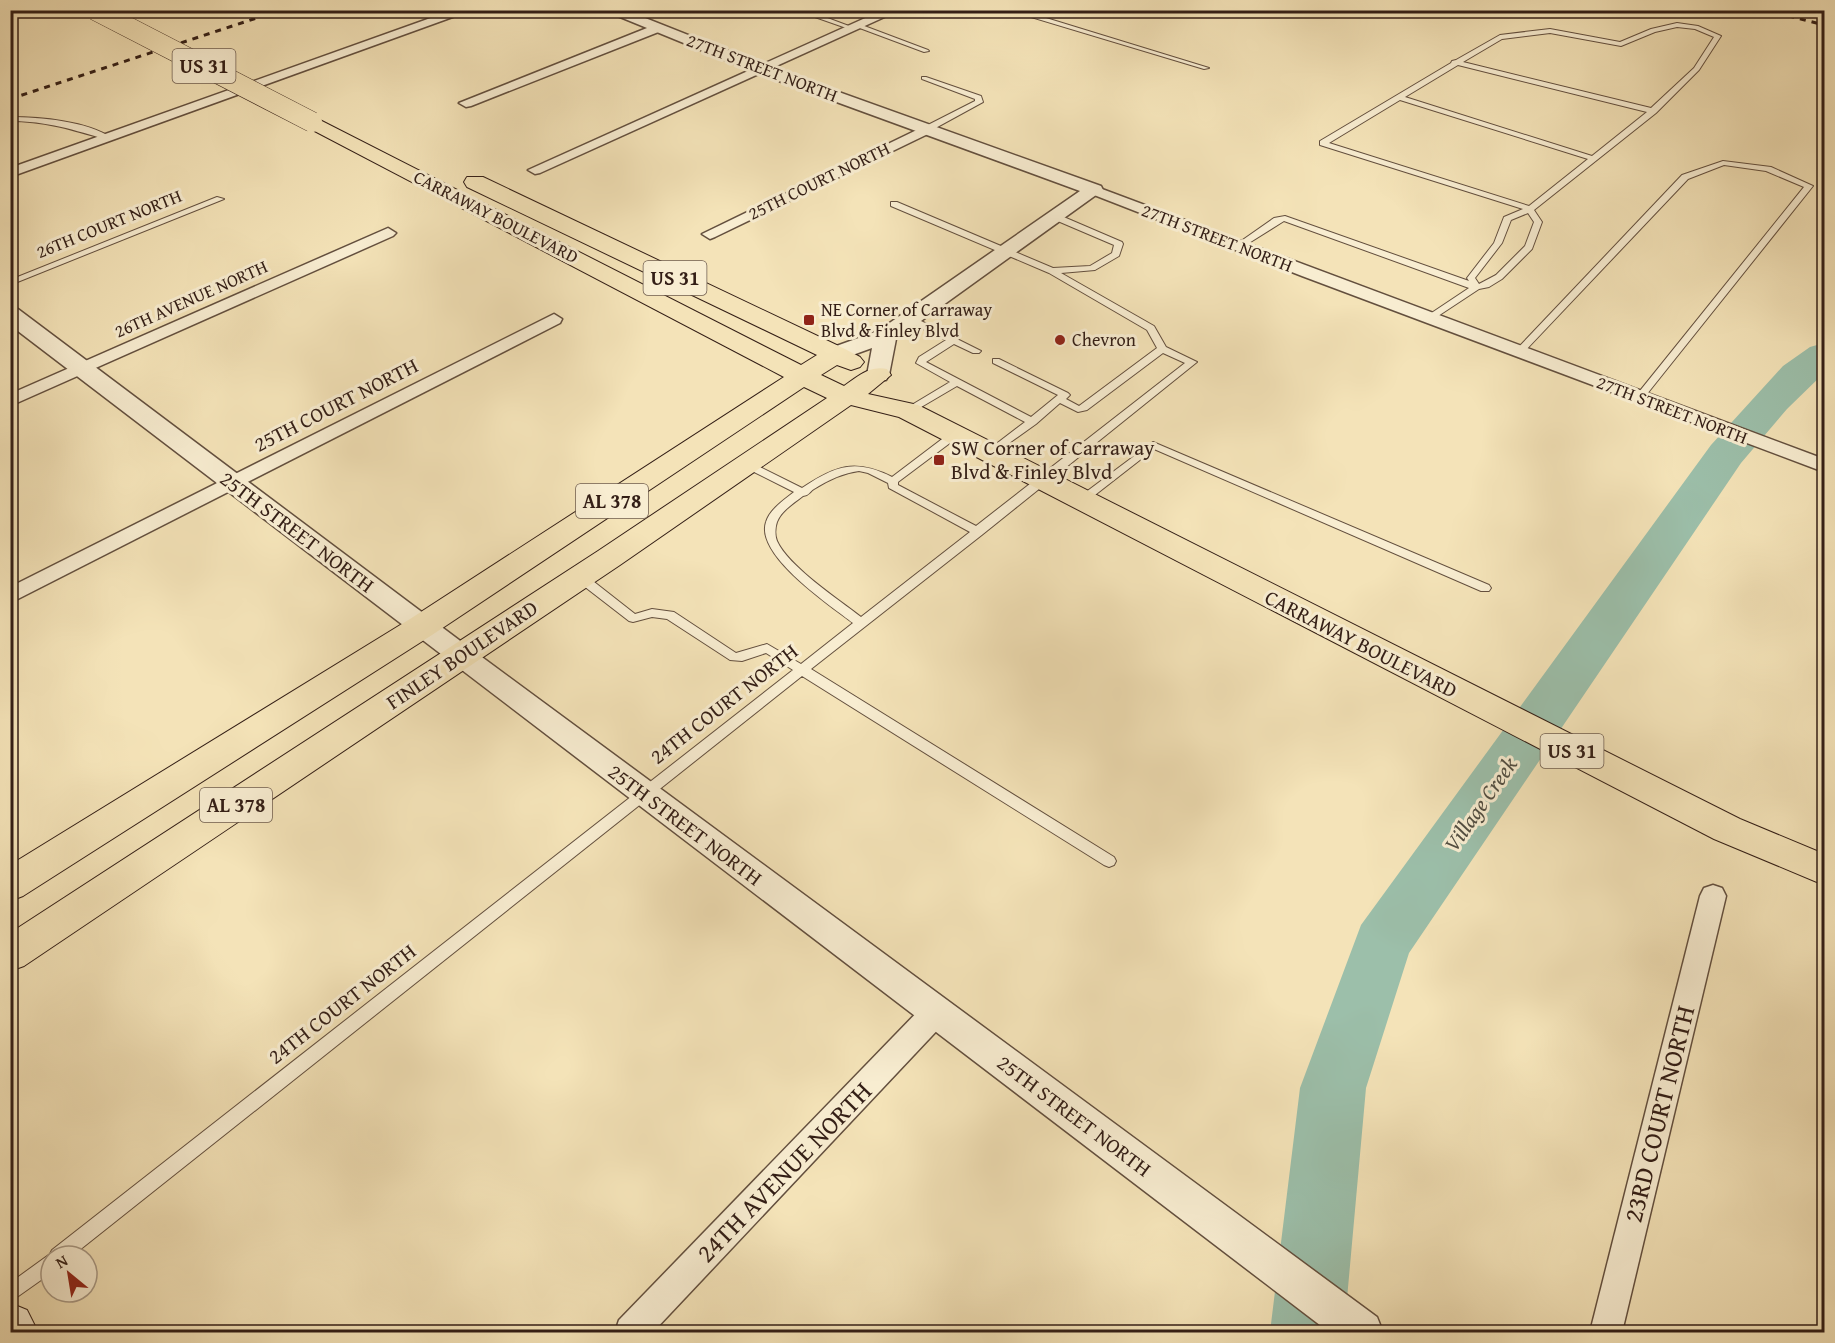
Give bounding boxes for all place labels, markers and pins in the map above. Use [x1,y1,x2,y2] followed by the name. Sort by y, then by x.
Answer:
[821,296,992,344] place label: NE Corner of Carraway Blvd & Finley Blvd
[802,313,816,327] marker: NE Corner of Carraway Blvd & Finley Blvd
[1072,326,1136,353] place label: Chevron
[1053,333,1067,347] marker: Chevron
[951,432,1155,487] place label: SW Corner of Carraway Blvd & Finley Blvd
[932,453,946,467] marker: SW Corner of Carraway Blvd & Finley Blvd

